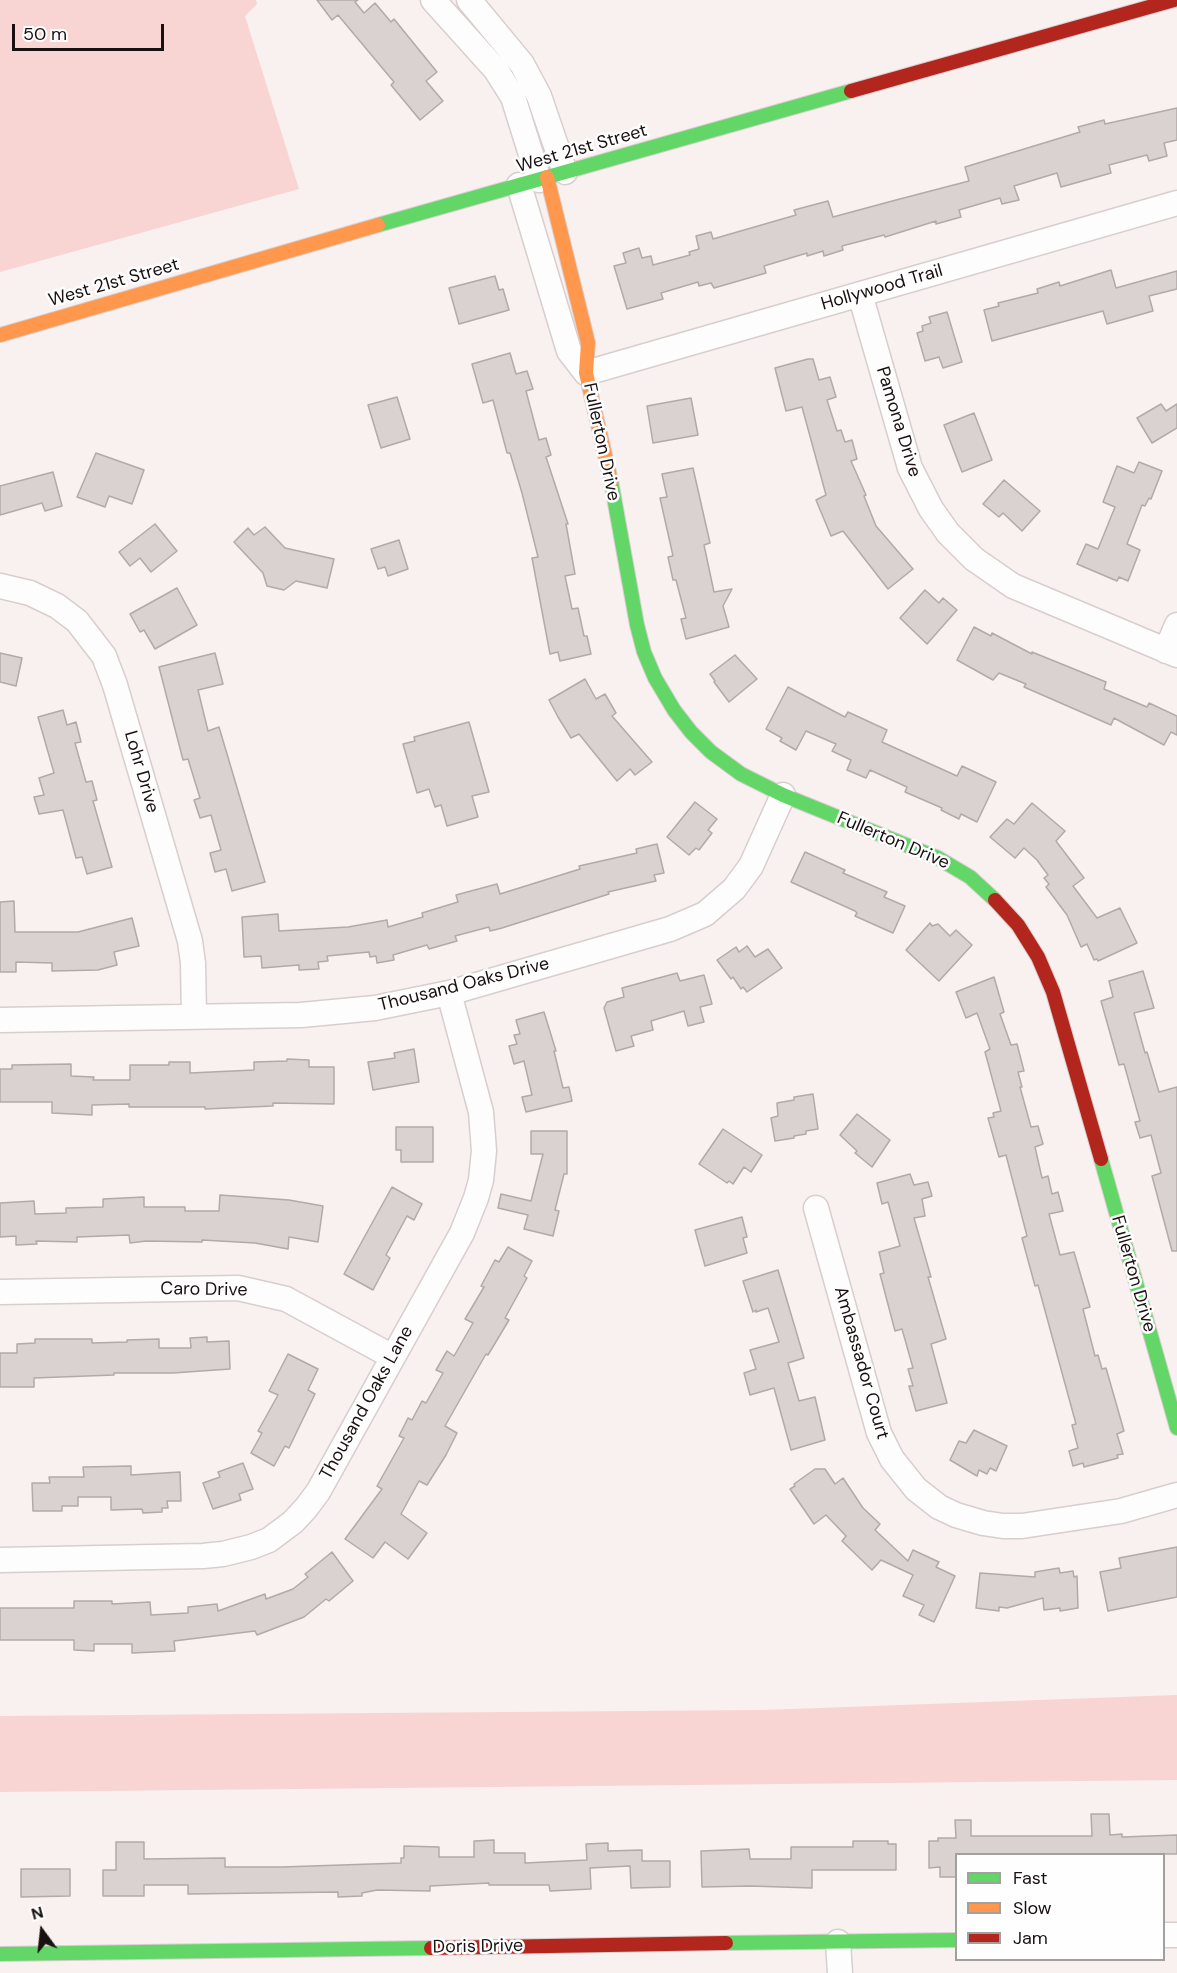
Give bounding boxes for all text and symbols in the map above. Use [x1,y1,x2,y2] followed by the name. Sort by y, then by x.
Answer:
[15,12,166,50] scale bar
[23,22,67,46] text: 50 m
[514,120,650,178] street label: West 21st Street
[46,254,182,312] street label: West 21st Street
[819,260,945,316] street label: Hollywood Trail
[871,364,925,480] street label: Pamona Drive
[578,381,624,503] street label: Fullerton Drive
[119,729,163,815] street label: Lohr Drive
[834,808,952,874] street label: Fullerton Drive
[376,953,552,1017] street label: Thousand Oaks Drive
[1106,1213,1160,1335] street label: Fullerton Drive
[160,1278,248,1302] street label: Caro Drive
[829,1284,893,1442] street label: Ambassador Court
[316,1322,418,1484] street label: Thousand Oaks Lane
[955,1853,1165,1961] legend
[1013,1866,1048,1890] text: Fast
[1013,1896,1052,1920] text: Slow
[12,1901,72,1961] north arrow
[29,1901,46,1925] text: N
[1013,1926,1048,1950] text: Jam
[433,1935,523,1959] street label: Doris Drive

